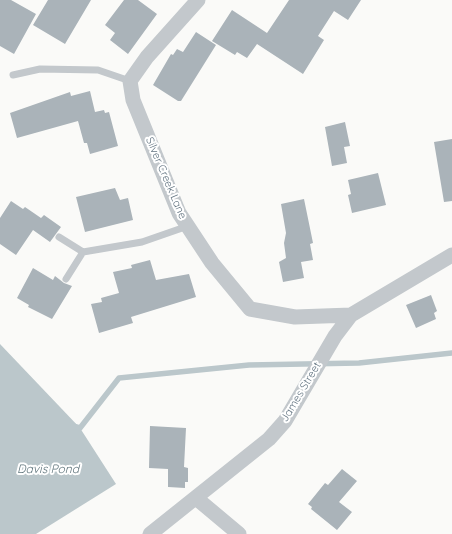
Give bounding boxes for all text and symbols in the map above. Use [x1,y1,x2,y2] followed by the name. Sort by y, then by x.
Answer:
[143,135,189,221] street label: Silver Creek Lane
[278,360,324,424] street label: James Street
[17,462,79,476] water label: Davis Pond

